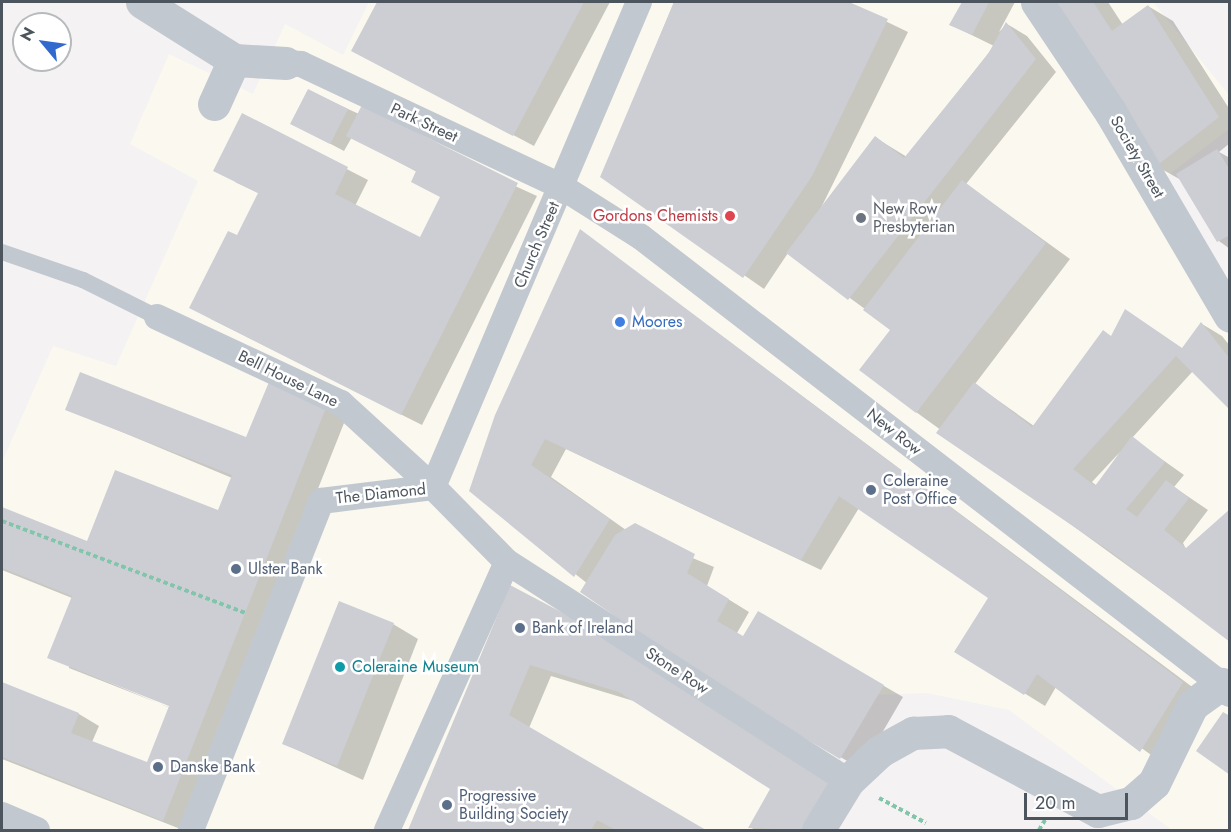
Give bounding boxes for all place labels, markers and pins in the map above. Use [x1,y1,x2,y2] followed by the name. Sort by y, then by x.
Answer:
[873,199,955,237] place label: New Row Presbyterian
[593,206,718,226] place label: Gordons Chemists
[723,209,737,223] marker: Gordons Chemists
[854,211,868,225] marker: New Row Presbyterian
[632,312,682,332] place label: Moores
[613,315,627,329] marker: Moores
[883,471,957,509] place label: Coleraine Post Office
[864,483,878,497] marker: Coleraine Post Office
[248,559,323,579] place label: Ulster Bank
[229,562,243,576] marker: Ulster Bank
[532,618,633,638] place label: Bank of Ireland
[513,621,527,635] marker: Bank of Ireland
[352,657,479,677] place label: Coleraine Museum
[333,660,347,674] marker: Coleraine Museum
[170,757,255,777] place label: Danske Bank
[151,760,165,774] marker: Danske Bank
[459,786,568,824] place label: Progressive Building Society
[440,798,454,812] marker: Progressive Building Society

